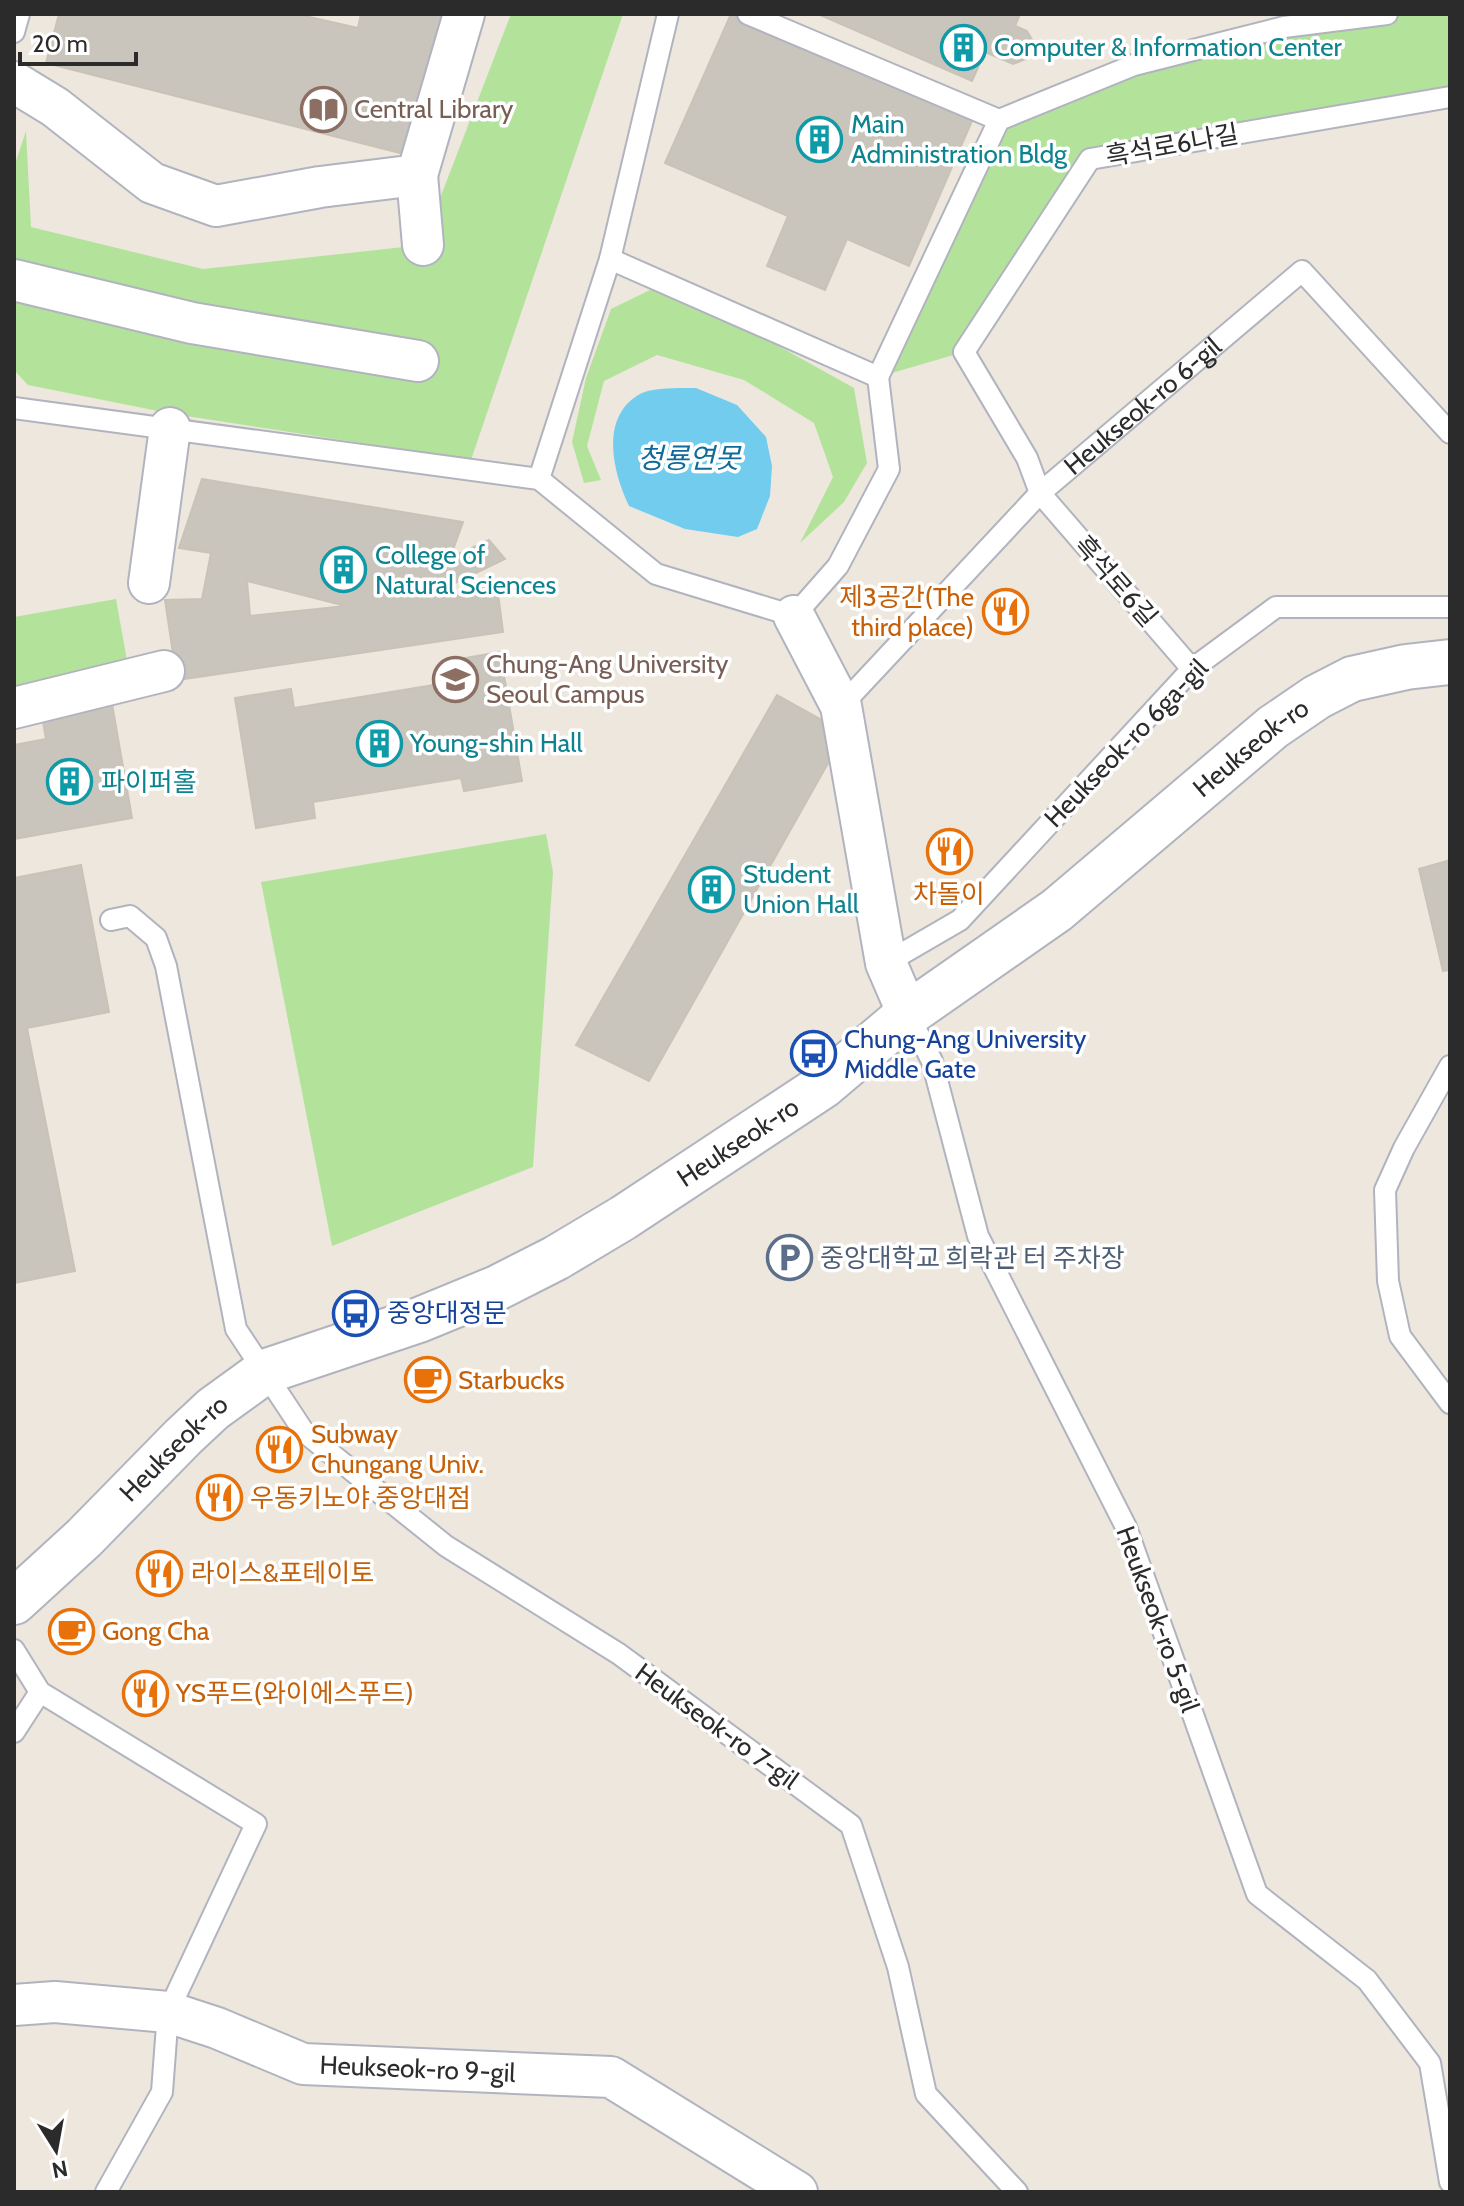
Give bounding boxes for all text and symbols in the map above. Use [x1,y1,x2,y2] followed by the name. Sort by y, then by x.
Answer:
[20,16,136,66] scale bar
[939,23,987,71] building icon: Computer & Information Center
[32,29,88,58] text: 20 m
[994,31,1343,63] place label: Computer & Information Center
[299,85,347,133] library icon: Central Library
[354,93,513,125] place label: Central Library
[851,108,1068,170] place label: Main Administration Bldg
[796,115,844,163] building icon: Main Administration Bldg
[1103,118,1241,172] street label: 흑석로6나길
[1057,330,1228,482] street label: Heukseok-ro 6-gil
[637,441,742,475] water label: 청룡연못
[1068,529,1164,633] street label: 흑석로6길
[375,539,556,601] place label: College of Natural Sciences
[320,546,368,594] building icon: College of Natural Sciences
[839,581,974,643] place label: 제3공간(The third place)
[981,588,1029,636] restaurant icon: 제3공간(The third place)
[486,648,728,710] place label: Chung-Ang University Seoul Campus
[1038,652,1214,834] street label: Heukseok-ro 6ga-gil
[431,655,479,703] school or university icon: Chung-Ang University Seoul Campus
[1186,691,1315,804] street label: Heukseok-ro
[355,719,403,767] building icon: Young-shin Hall
[409,727,583,759] place label: Young-shin Hall
[46,758,94,806] building icon: 파이퍼홀
[101,766,197,798] place label: 파이퍼홀
[925,827,973,875] restaurant icon: 차돌이
[743,858,859,920] place label: Student Union Hall
[688,865,736,913] building icon: Student Union Hall
[913,878,985,910] place label: 차돌이
[844,1023,1086,1085] place label: Chung-Ang University Middle Gate
[789,1030,837,1078] bus stop icon: Chung-Ang University Middle Gate
[671,1090,805,1194] street label: Heukseok-ro
[765,1234,813,1282] parking icon: 중앙대학교 희락관 터 주차장
[820,1242,1125,1274] place label: 중앙대학교 희락관 터 주차장
[332,1289,380,1337] bus stop icon: 중앙대정문
[387,1297,507,1329] place label: 중앙대정문
[403,1356,451,1404] cafe icon: Starbucks
[458,1364,565,1396] place label: Starbucks
[113,1388,234,1508] street label: Heukseok-ro
[311,1418,484,1480] place label: Subway Chungang Univ.
[256,1425,304,1473] restaurant icon: Subway Chungang Univ.
[195,1474,243,1522] restaurant icon: 우동키노야 중앙대점
[250,1482,471,1514] place label: 우동키노야 중앙대점
[1110,1522,1206,1716] street label: Heukseok-ro 5-gil
[136,1549,184,1597] restaurant icon: 라이스&포테이토
[191,1557,374,1589] place label: 라이스&포테이토
[47,1607,95,1655] cafe icon: Gong Cha
[102,1615,210,1647] place label: Gong Cha
[629,1656,805,1796] street label: Heukseok-ro 7-gil
[121,1669,169,1717] restaurant icon: YS푸드(와이에스푸드)
[175,1677,414,1709] place label: YS푸드(와이에스푸드)
[319,2049,516,2089] street label: Heukseok-ro 9-gil
[16,2110,96,2190] north arrow
[50,2154,70,2184] text: N

